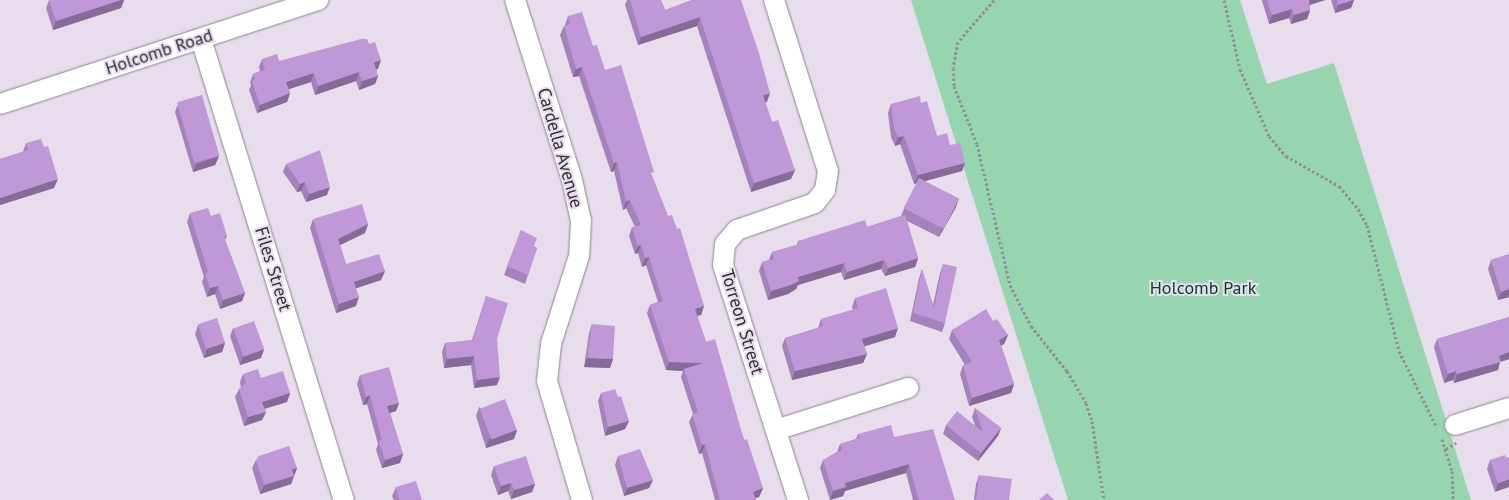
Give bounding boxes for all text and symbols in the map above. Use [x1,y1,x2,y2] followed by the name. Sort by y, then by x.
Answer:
[103,24,215,80] street label: Holcomb Road
[532,85,588,211] street label: Cardella Avenue
[250,224,296,314] street label: Files Street
[716,267,768,377] street label: Torreon Street
[1150,277,1256,299] park label: Holcomb Park

